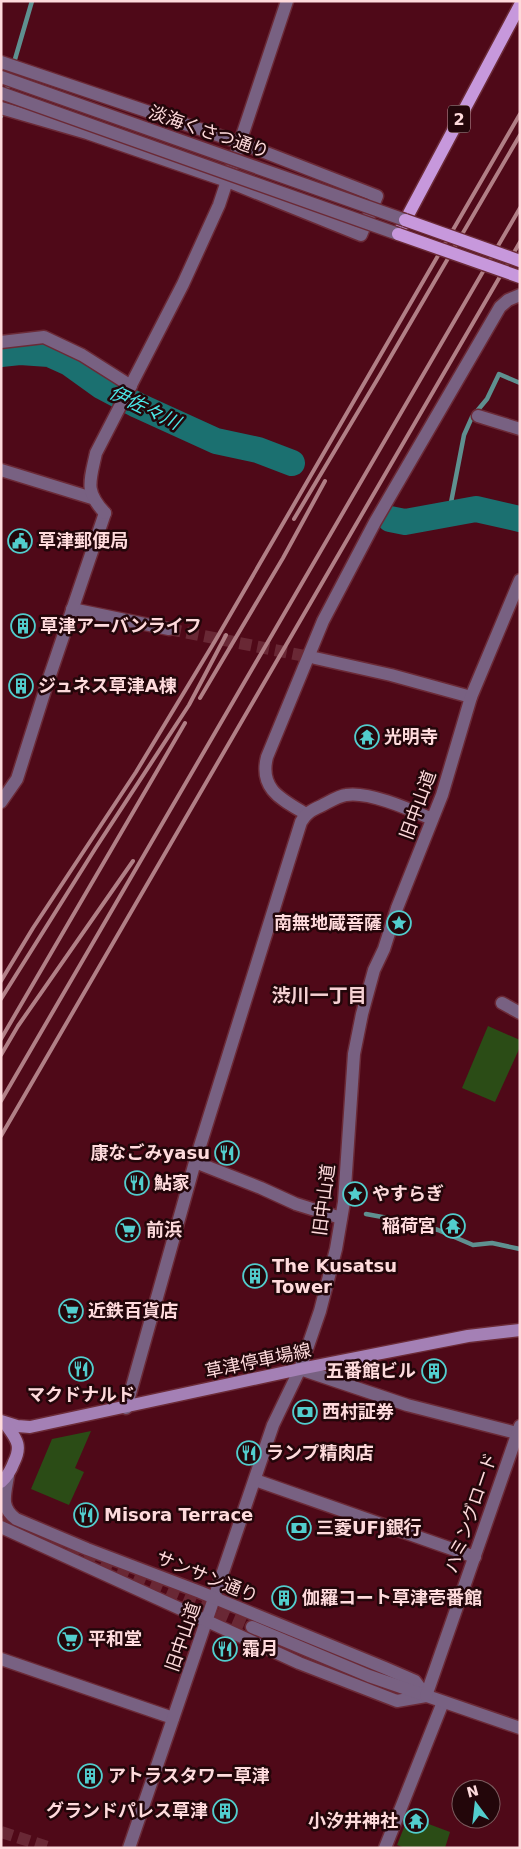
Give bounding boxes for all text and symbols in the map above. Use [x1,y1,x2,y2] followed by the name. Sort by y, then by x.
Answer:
[146,101,272,162] street label: 淡海くさつ通り
[448,106,470,132] road number: 2
[106,380,186,434] water label: 伊佐々川
[7,528,33,554] public building icon: 草津郵便局
[38,530,128,551] place label: 草津郵便局
[10,613,36,639] building icon: 草津アーバンライフ
[40,615,202,636] place label: 草津アーバンライフ
[8,673,34,699] building icon: ジュネス草津A棟
[38,675,177,696] place label: ジュネス草津A棟
[354,724,380,750] temple icon: 光明寺
[384,726,438,747] place label: 光明寺
[395,767,440,842] street label: 旧中山道
[386,910,412,936] place icon: 南無地蔵菩薩
[274,912,382,933] place label: 南無地蔵菩薩
[271,984,367,1006] district label: 渋川一丁目
[214,1140,240,1166] restaurant icon: 康なごみyasu
[91,1142,210,1163] place label: 康なごみyasu
[309,1163,338,1237] street label: 旧中山道
[124,1170,150,1196] restaurant icon: 鮎家
[154,1172,190,1193] place label: 鮎家
[342,1181,368,1207] place icon: やすらぎ
[372,1183,444,1204] place label: やすらぎ
[440,1213,466,1239] temple icon: 稲荷宮
[382,1215,436,1236] place label: 稲荷宮
[115,1217,141,1243] supermarket icon: 前浜
[146,1219,182,1240] place label: 前浜
[272,1255,397,1297] place label: The Kusatsu Tower
[242,1263,268,1289] building icon: The Kusatsu Tower
[58,1298,84,1324] supermarket icon: 近鉄百貨店
[88,1300,178,1321] place label: 近鉄百貨店
[203,1339,313,1382] street label: 草津停車場線
[68,1356,94,1382] restaurant icon: マクドナルド
[421,1358,447,1384] building icon: 五番館ビル
[326,1360,416,1381] place label: 五番館ビル
[27,1384,135,1405] place label: マクドナルド
[292,1399,318,1425] bank icon: 西村証券
[322,1401,394,1422] place label: 西村証券
[236,1440,262,1466] restaurant icon: ランプ精肉店
[266,1442,373,1463] place label: ランプ精肉店
[440,1450,501,1576] street label: ハミングロード
[73,1502,99,1528] restaurant icon: Misora Terrace
[104,1504,253,1525] place label: Misora Terrace
[286,1515,312,1541] bank icon: 三菱UFJ銀行
[316,1517,422,1538] place label: 三菱UFJ銀行
[153,1547,261,1607] street label: サンサン通り
[271,1585,297,1611] building icon: 伽羅コート草津壱番館
[302,1587,482,1608] place label: 伽羅コート草津壱番館
[161,1599,204,1674] street label: 旧中山道
[57,1626,83,1652] supermarket icon: 平和堂
[88,1628,142,1649] place label: 平和堂
[212,1636,238,1662] restaurant icon: 霜月
[242,1638,278,1659] place label: 霜月
[77,1763,103,1789] building icon: アトラスタワー草津
[108,1765,270,1786] place label: アトラスタワー草津
[451,1779,501,1829] north arrow
[465,1782,480,1801] text: N
[212,1798,238,1824] building icon: グランドパレス草津
[46,1800,208,1821] place label: グランドパレス草津
[403,1808,429,1834] temple icon: 小汐井神社
[308,1810,398,1831] place label: 小汐井神社

